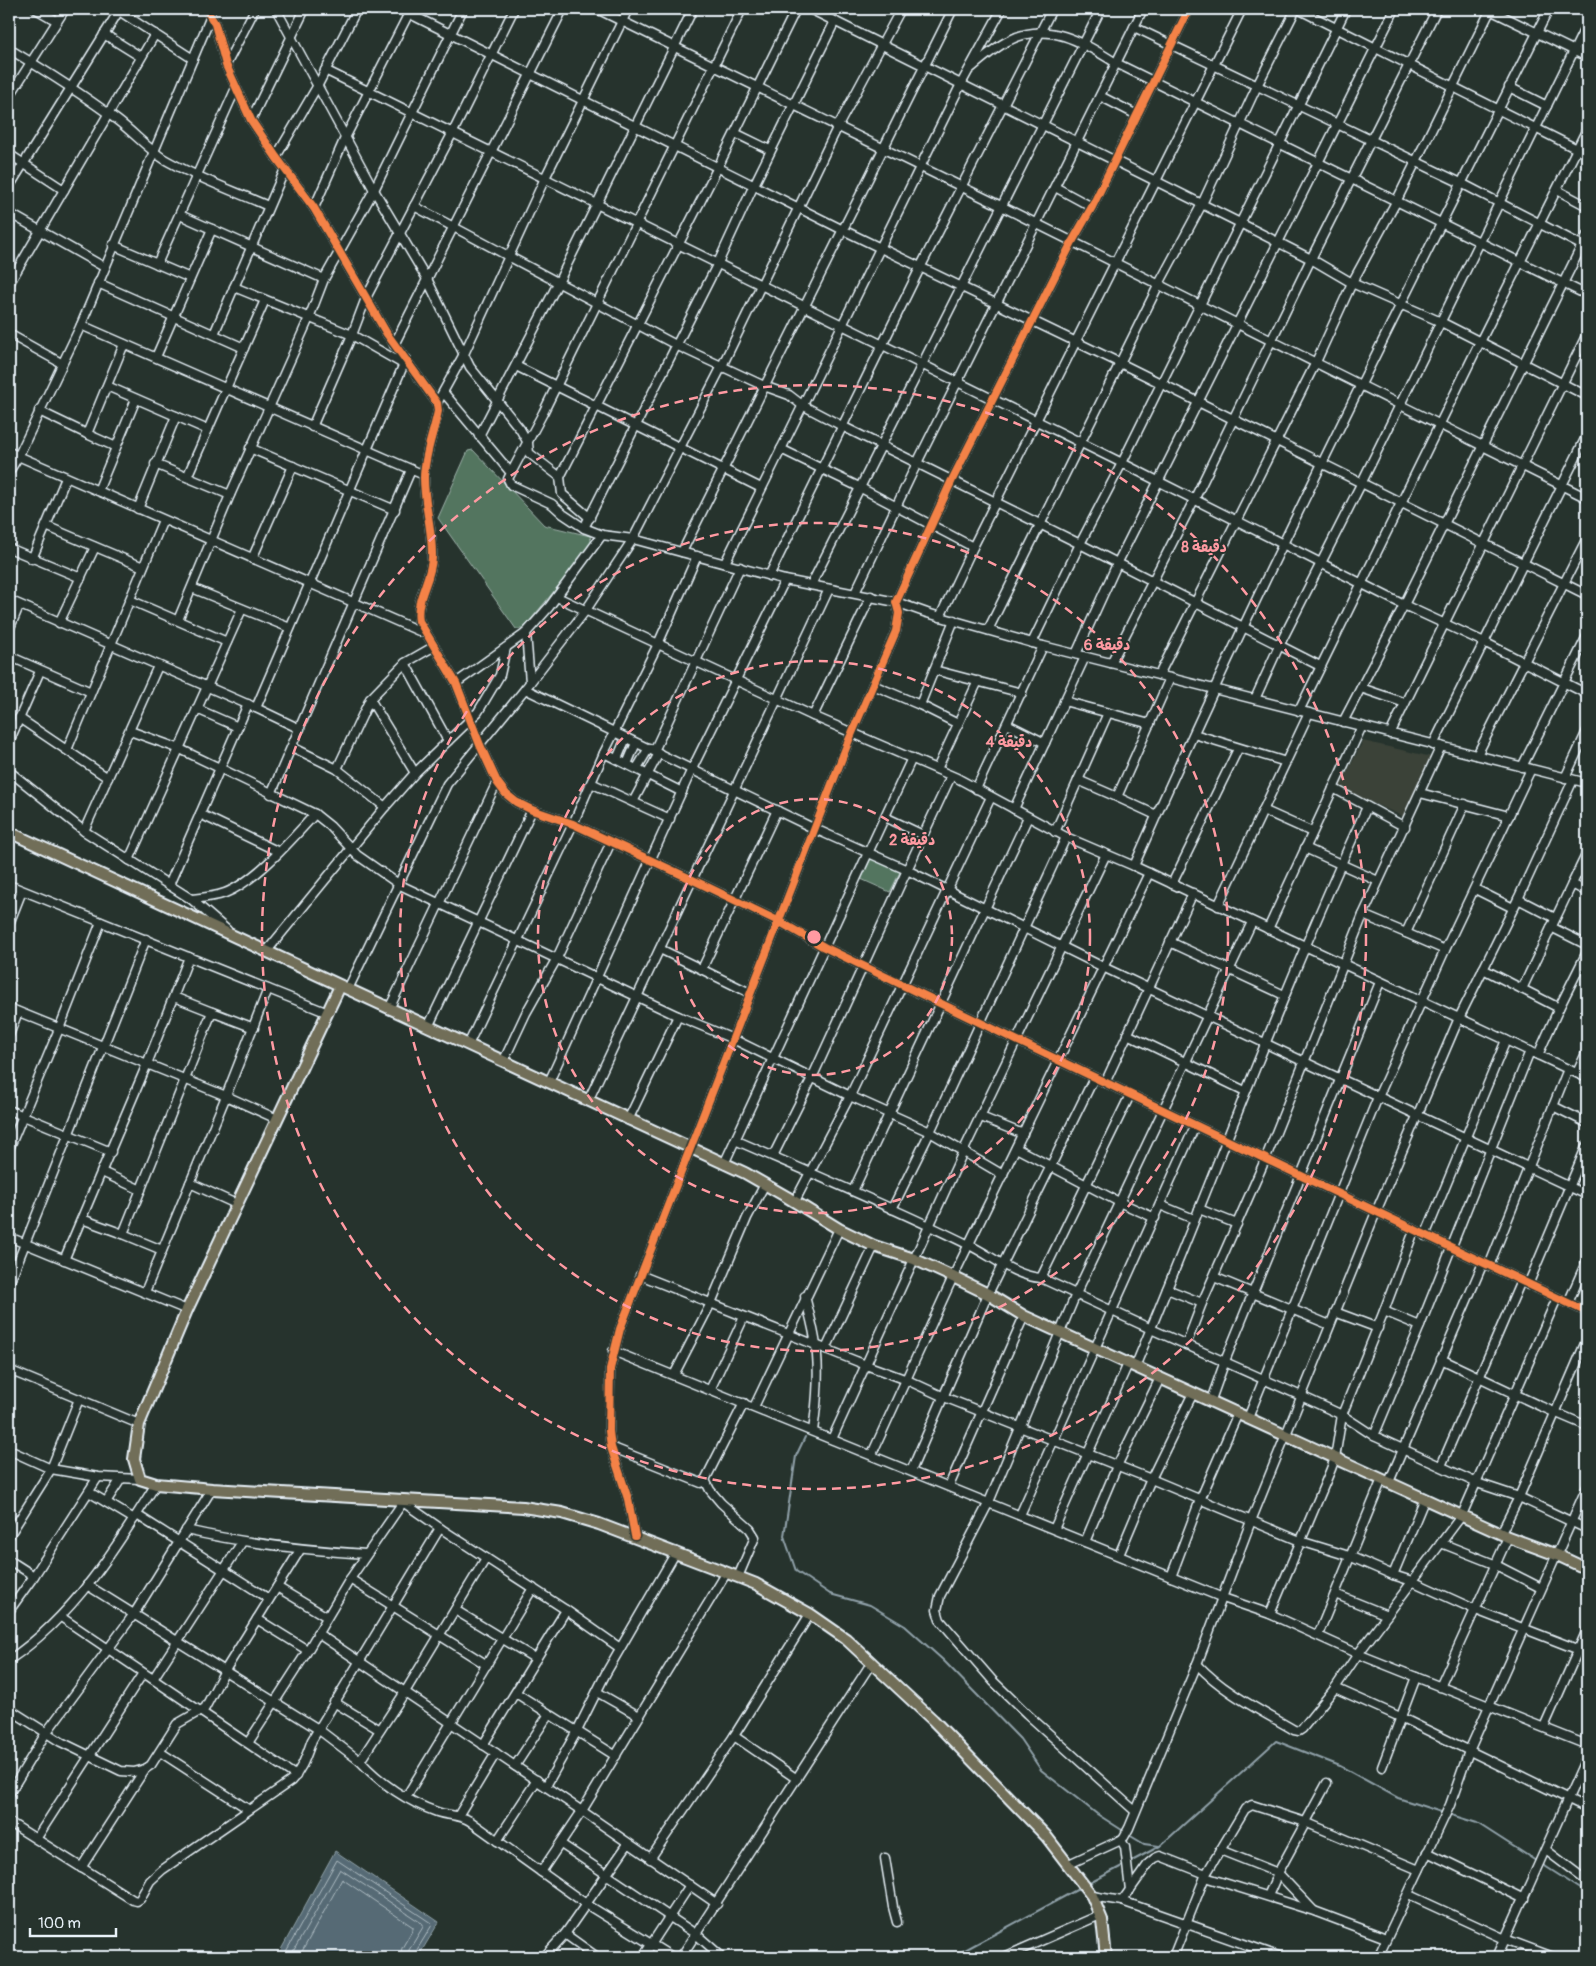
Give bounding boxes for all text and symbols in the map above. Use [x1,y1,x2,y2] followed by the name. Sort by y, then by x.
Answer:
[1181,538,1227,557] text: 8 دقيقة
[1084,636,1130,655] text: 6 دقيقة
[986,733,1032,752] text: 4 دقيقة
[889,831,935,850] text: 2 دقيقة
[805,928,823,946] centre of rings
[30,1906,116,1938] scale bar
[38,1914,81,1933] text: 100 m

